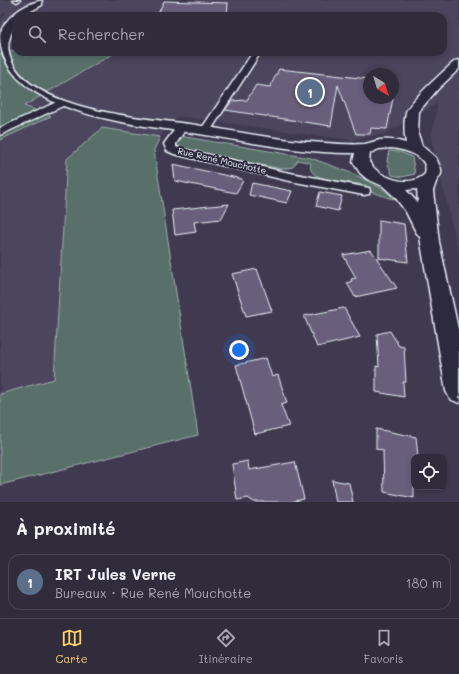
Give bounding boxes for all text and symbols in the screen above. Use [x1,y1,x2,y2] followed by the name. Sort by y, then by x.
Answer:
[12,12,447,56] search box
[26,23,48,45] icon: search
[58,24,145,44] text: Rechercher
[363,68,399,104] north arrow
[297,77,323,107] pin: 1
[177,145,267,176] street label: Rue René Mouchotte
[229,340,249,360] your location
[411,454,447,490] map controls
[411,454,447,490] button: locate
[16,517,115,539] text: À proximité
[55,564,176,584] text: IRT Jules Verne
[27,574,33,591] text: 1
[406,574,442,591] text: 180 m
[55,584,251,601] text: Bureaux · Rue René Mouchotte
[56,627,87,666] tab: Carte
[199,627,253,666] tab: Itinéraire
[364,627,403,666] tab: Favoris

